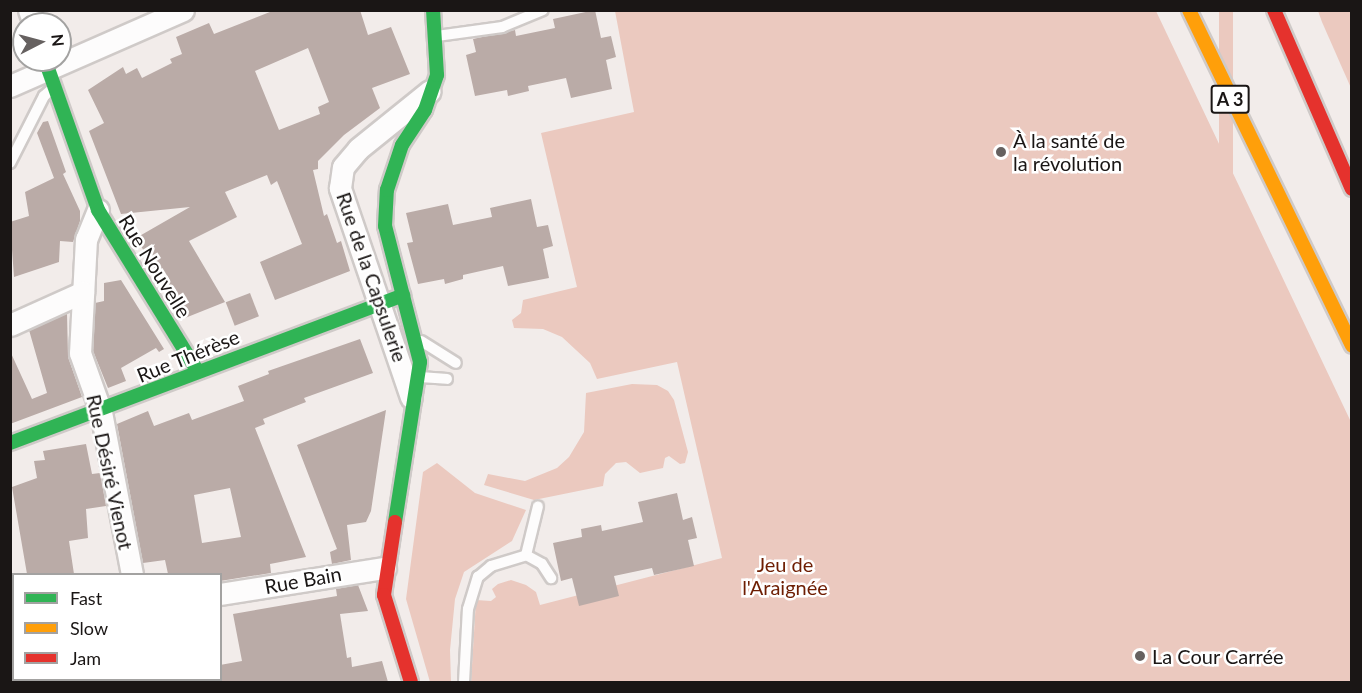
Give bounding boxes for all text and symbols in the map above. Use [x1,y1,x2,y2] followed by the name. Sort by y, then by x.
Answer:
[12,12,72,72] north arrow
[48,33,69,47] text: N
[1209,84,1251,114] road number: A 3
[1013,128,1126,175] place label: À la santé de la révolution
[994,145,1008,159] marker: À la santé de la révolution
[332,189,412,365] street label: Rue de la Capsulerie
[114,210,196,322] street label: Rue Nouvelle
[133,324,243,388] street label: Rue Thérèse
[82,392,138,552] street label: Rue Désiré Vienot
[742,553,828,600] park label: Jeu de l'Araignée
[263,561,343,599] street label: Rue Bain
[12,573,222,681] legend
[70,587,102,609] text: Fast
[70,617,108,639] text: Slow
[1152,644,1284,668] place label: La Cour Carrée
[70,647,101,669] text: Jam
[1133,649,1147,663] marker: La Cour Carrée

